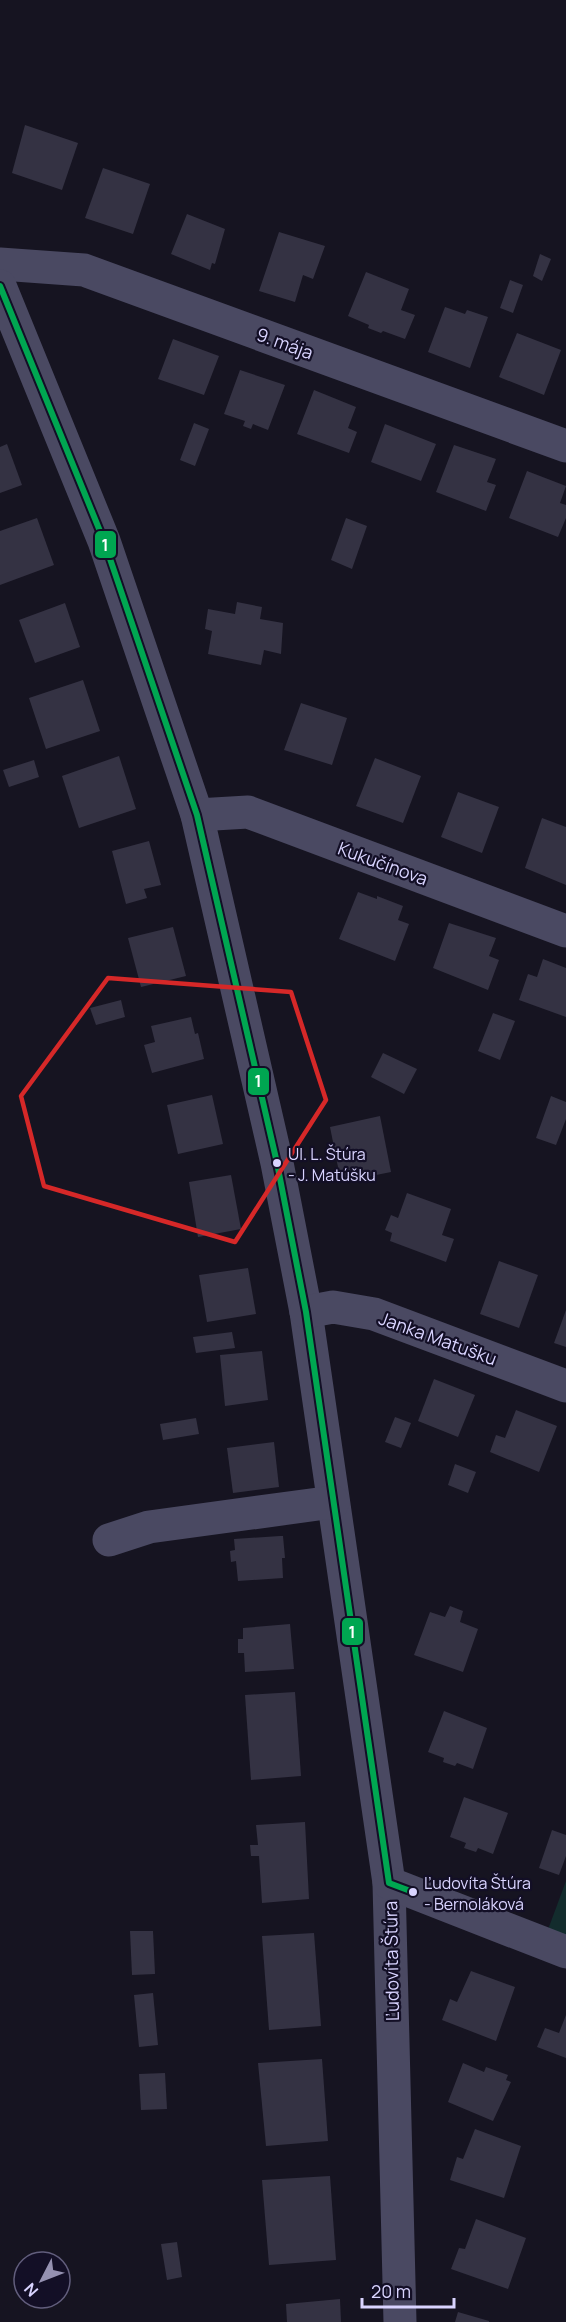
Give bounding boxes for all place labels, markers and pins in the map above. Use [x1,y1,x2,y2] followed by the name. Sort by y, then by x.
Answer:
[288,1143,376,1186] place label: Ul. L. Štúra - J. Matúšku
[271,1157,283,1169] marker: Ul. L. Štúra - J. Matúšku
[424,1872,531,1915] place label: Ľudovíta Štúra - Bernoláková
[407,1886,419,1898] marker: Ľudovíta Štúra - Bernoláková

